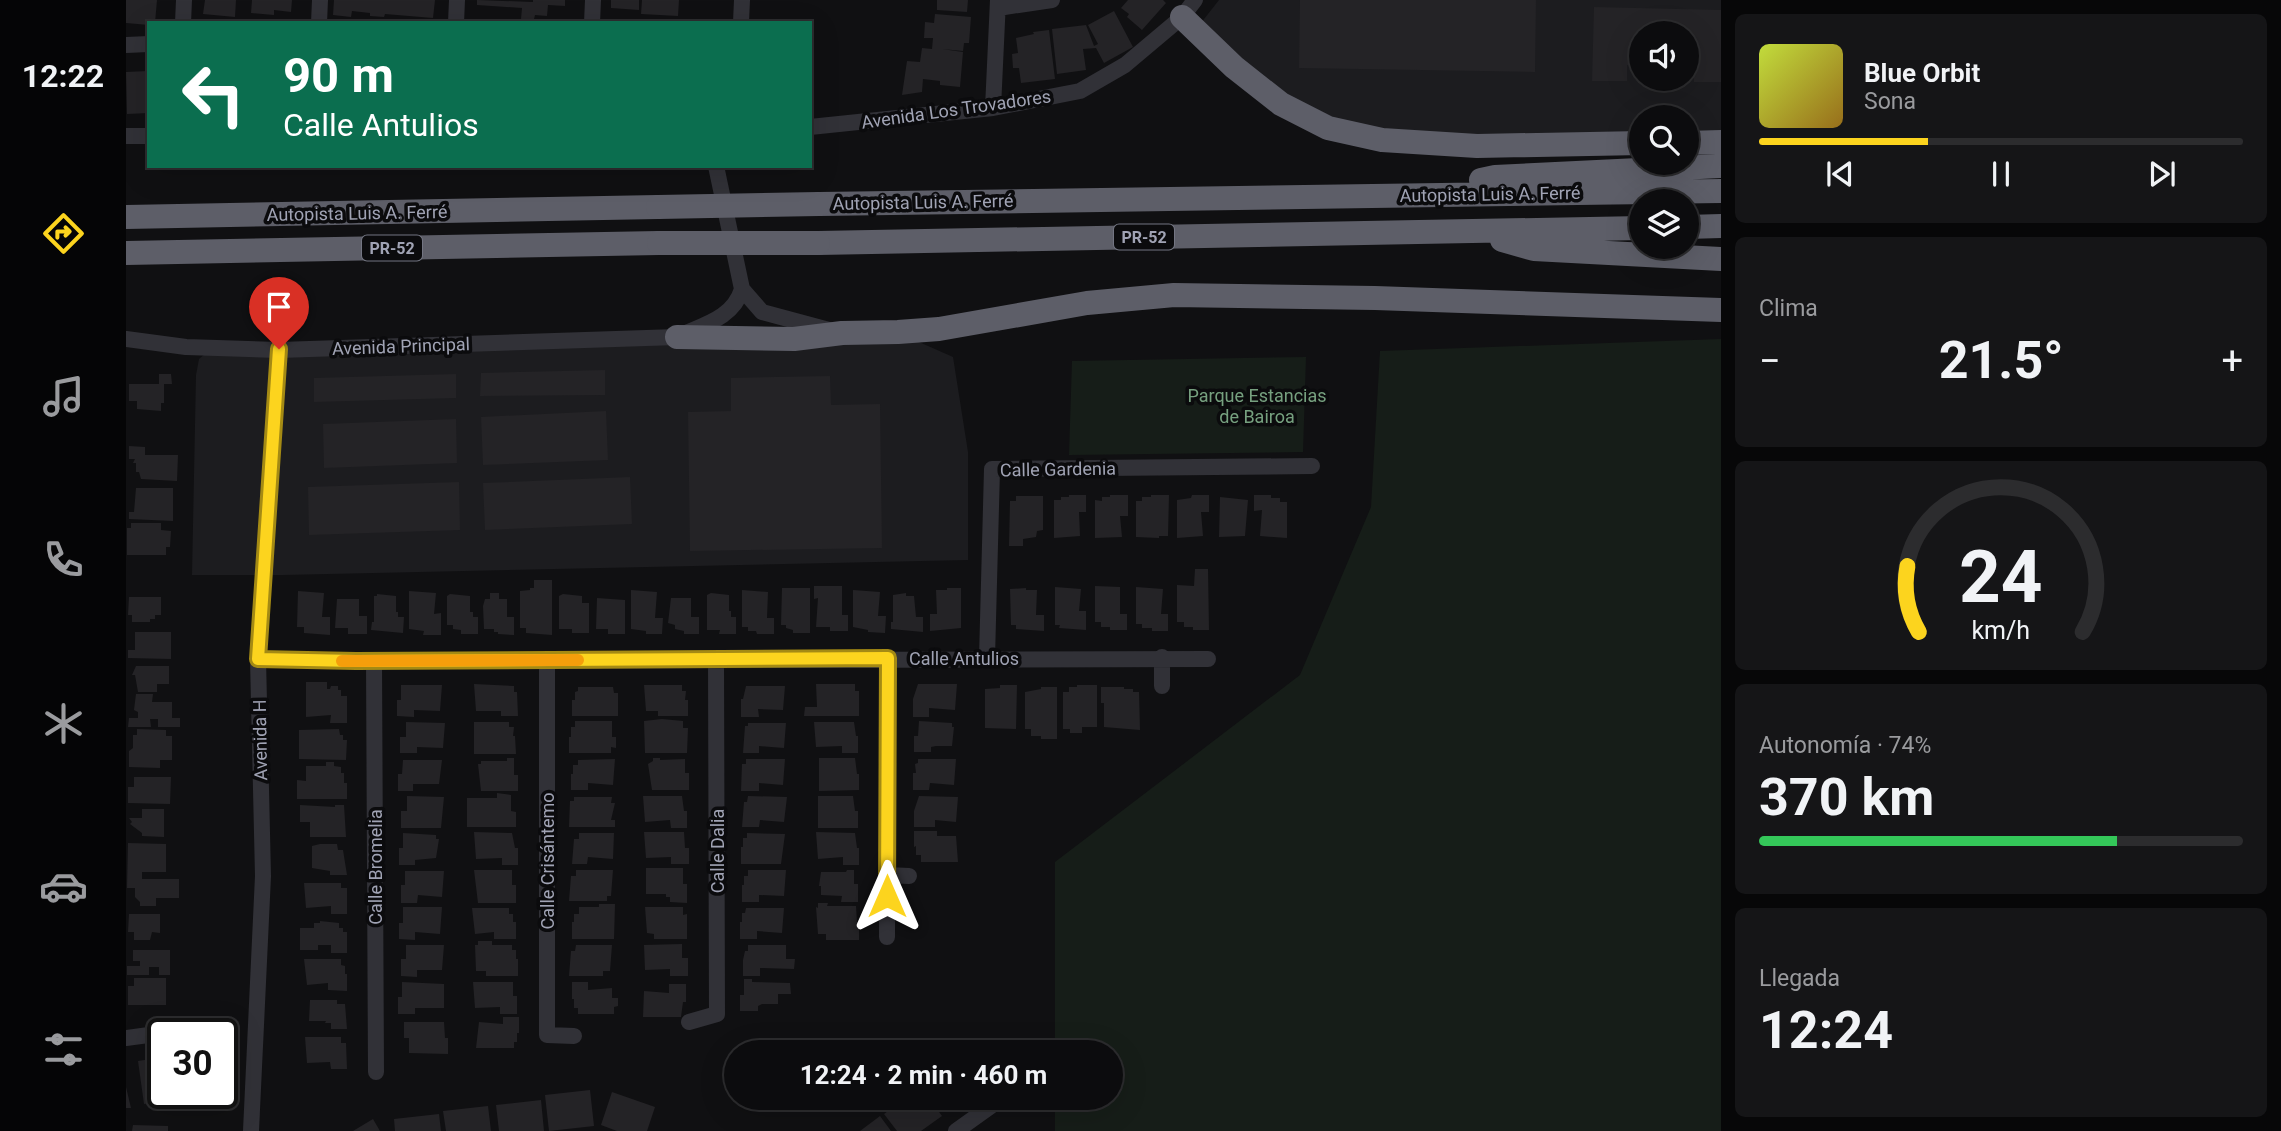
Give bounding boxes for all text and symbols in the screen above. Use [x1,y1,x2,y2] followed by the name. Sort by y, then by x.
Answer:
[1629,21,1699,259] map controls
[1629,21,1699,91] button: sound
[283,47,394,104] text: 90 m
[168,49,259,140] icon: left
[22,57,104,95] text: 12:22
[1864,58,1980,88] text: Blue Orbit
[860,85,1052,133] street label: Avenida Los Trovadores
[1864,88,1916,115] text: Sona
[1629,105,1699,175] button: search
[283,106,479,144] text: Calle Antulios
[1821,155,1859,193] icon: previous
[1982,155,2020,193] icon: pause
[2143,155,2181,193] icon: next
[1399,182,1581,206] street label: Autopista Luis A. Ferré
[1629,189,1699,259] button: layers
[832,190,1014,214] street label: Autopista Luis A. Ferré
[266,201,448,225] street label: Autopista Luis A. Ferré
[39,209,88,258] icon: directions
[1114,224,1174,249] road number: PR-52
[362,236,422,260] road number: PR-52
[249,277,309,349] pin
[260,288,298,326] icon: arrive
[1759,295,1818,322] text: Clima
[1939,330,2064,391] text: 21.5°
[332,333,470,359] street label: Avenida Principal
[1759,339,1781,383] text: −
[2221,339,2243,383] text: +
[39,372,88,421] icon: music
[1187,385,1327,427] park label: Parque Estancias de Bairoa
[1000,457,1116,481] street label: Calle Gardenia
[1959,534,2043,620] text: 24
[39,535,88,584] icon: phone
[1972,615,2030,644] text: km/h
[909,648,1019,669] street label: Calle Antulios
[39,699,88,748] icon: climate
[249,699,271,781] street label: Avenida H
[1759,732,1931,759] text: Autonomía · 74%
[1759,767,1934,828] text: 370 km
[537,793,558,929] street label: Calle Crisántemo
[365,809,386,925] street label: Calle Bromelia
[707,809,728,893] street label: Calle Dalia
[850,859,924,933] position arrow
[39,862,88,911] icon: car
[1759,965,1840,992] text: Llegada
[1759,1000,1893,1061] text: 12:24
[147,1018,238,1109] speed limit sign: 30
[39,1025,88,1074] icon: filters
[800,1060,1047,1090] text: 12:24 · 2 min · 460 m

